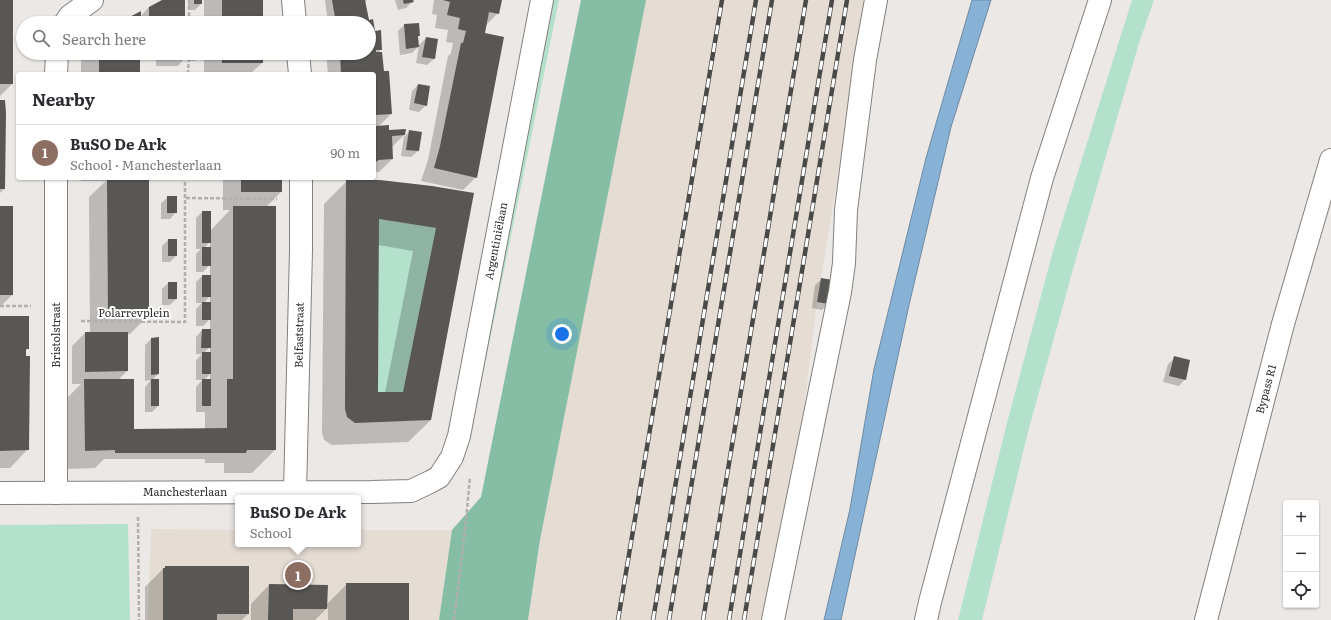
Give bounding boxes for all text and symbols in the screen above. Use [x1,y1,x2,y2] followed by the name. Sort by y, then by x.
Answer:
[16,16,376,60] search box
[30,27,52,49] icon: search
[62,27,146,50] text: Search here
[32,86,95,111] text: Nearby
[70,132,167,155] text: BuSO De Ark
[42,143,48,162] text: 1
[330,143,360,162] text: 90 m
[70,155,222,174] text: School · Manchesterlaan
[480,201,510,281] street label: Argentiniëlaan
[289,301,307,368] street label: Belfaststraat
[47,302,63,368] street label: Bristolstraat
[98,304,170,320] street label: Polarrevplein
[552,324,572,344] your location
[1251,362,1279,415] street label: Bypass R1
[143,483,227,499] street label: Manchesterlaan
[235,495,361,547] popup
[250,500,346,523] text: BuSO De Ark
[1283,500,1319,608] map controls
[1283,500,1319,536] button: +
[250,523,292,542] text: School
[1283,536,1319,572] button: −
[285,560,311,590] pin: 1
[1283,572,1319,608] button: locate

